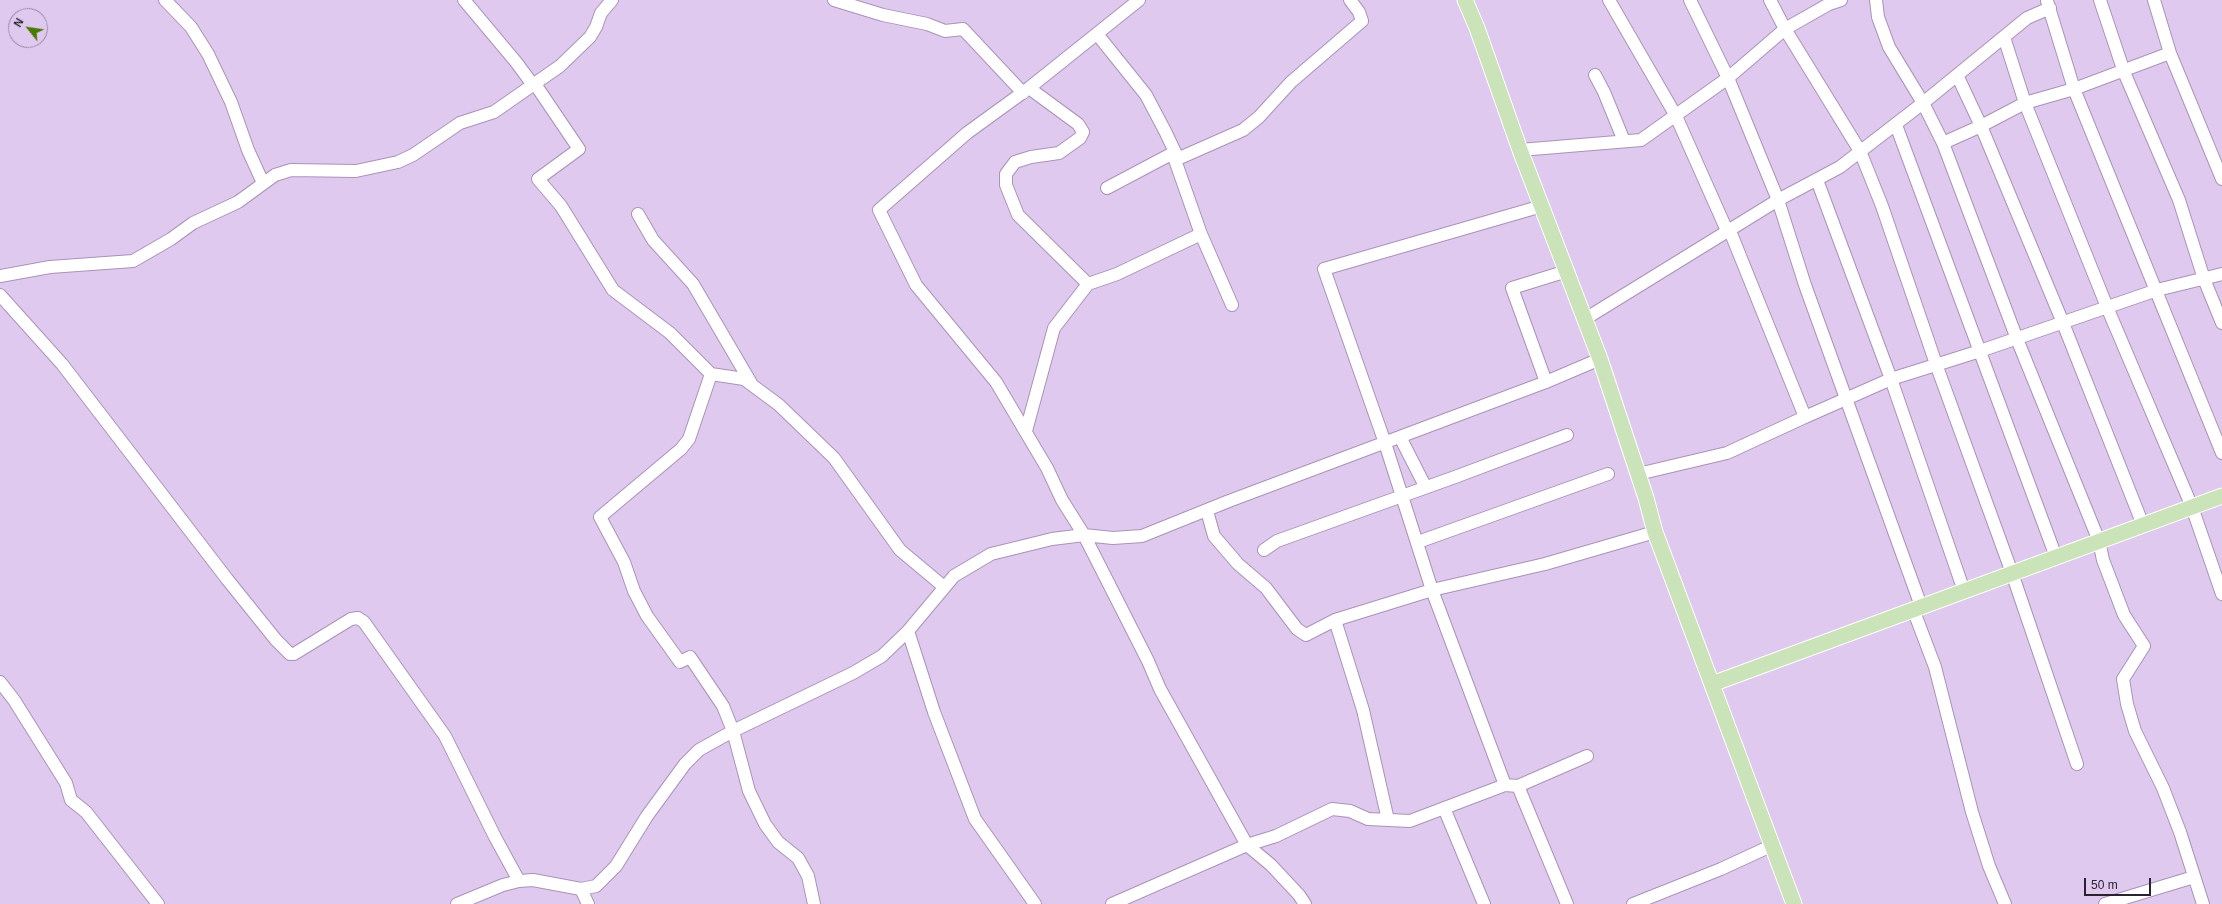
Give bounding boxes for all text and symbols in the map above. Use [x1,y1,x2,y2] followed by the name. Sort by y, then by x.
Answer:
[8,8,48,48] north arrow
[11,16,26,29] text: N
[2086,870,2153,896] scale bar
[2091,878,2118,892] text: 50 m

